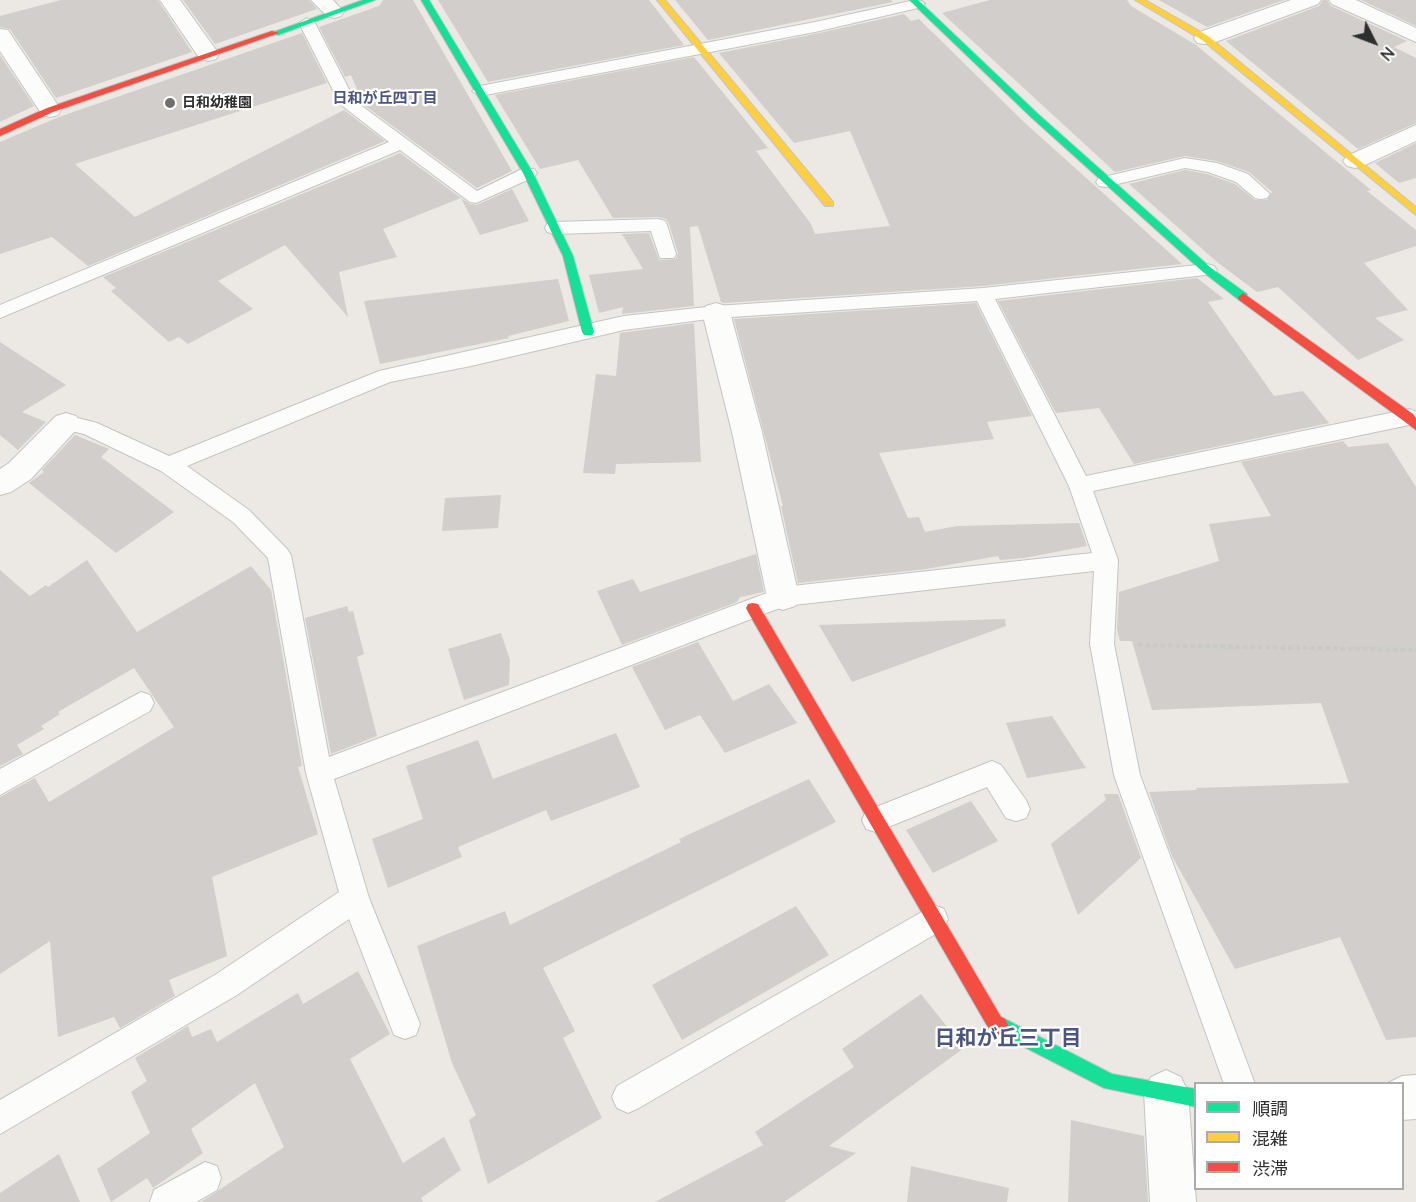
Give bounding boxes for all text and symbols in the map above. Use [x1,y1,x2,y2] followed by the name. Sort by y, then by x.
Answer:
[1344,12,1404,72] north arrow
[1376,43,1399,65] text: N
[333,89,437,107] district label: 日和が丘四丁目
[182,95,252,111] place label: 日和幼稚園
[163,96,177,110] marker: 日和幼稚園
[935,1026,1081,1052] district label: 日和が丘三丁目
[1194,1082,1404,1190] legend
[1252,1097,1288,1120] text: 順調
[1252,1127,1288,1150] text: 混雑
[1252,1157,1288,1180] text: 渋滞

